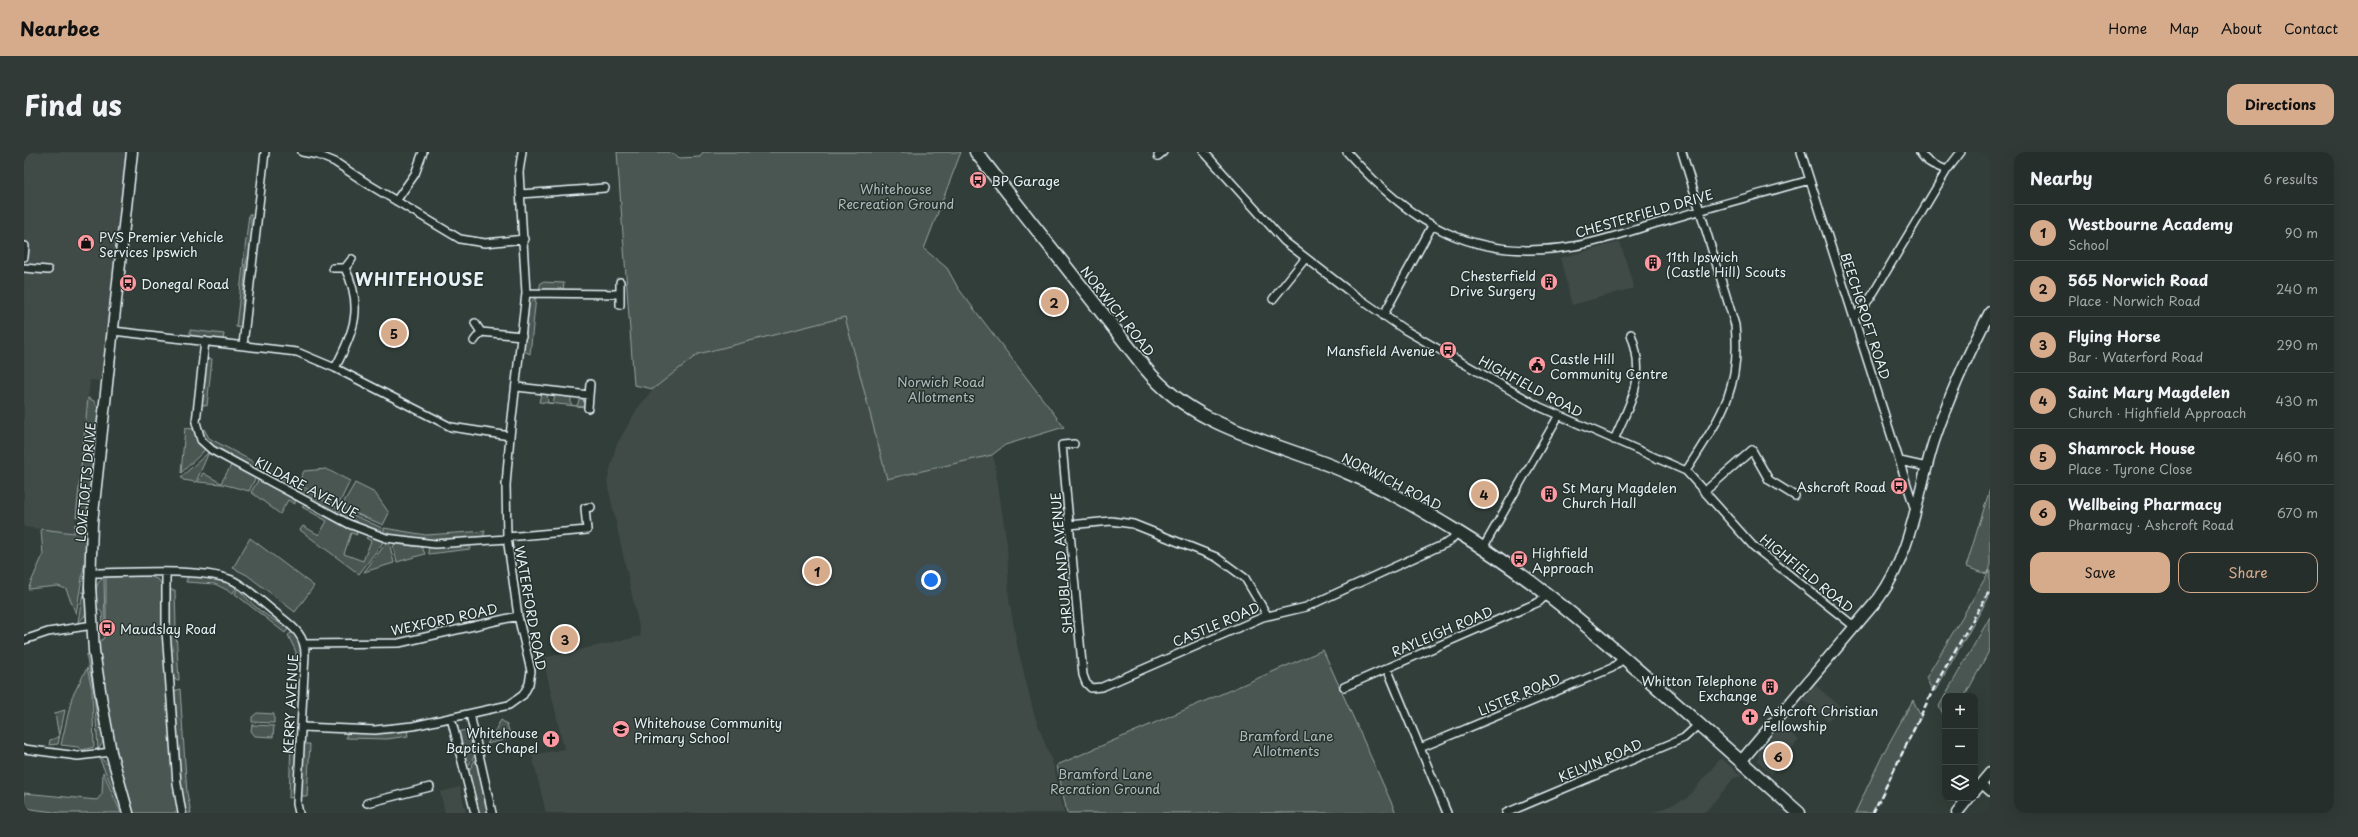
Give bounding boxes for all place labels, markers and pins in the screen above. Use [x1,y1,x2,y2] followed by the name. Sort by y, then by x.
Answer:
[968,170,988,190] bus stop icon: BP Garage
[991,171,1060,190] place label: BP Garage
[99,227,224,261] place label: PVS Premier Vehicle Services Ipswich
[76,233,96,253] shop icon: PVS Premier Vehicle Services Ipswich
[1666,247,1786,281] place label: 11th Ipswich (Castle Hill) Scouts
[1643,253,1663,273] building icon: 11th Ipswich (Castle Hill) Scouts
[1450,266,1536,300] place label: Chesterfield Drive Surgery
[1539,272,1559,292] building icon: Chesterfield Drive Surgery
[118,273,138,293] bus stop icon: Donegal Road
[141,274,230,293] place label: Donegal Road
[1041,287,1067,317] pin: 2
[381,318,407,348] pin: 5
[1438,340,1458,360] bus stop icon: Mansfield Avenue
[1327,341,1435,360] place label: Mansfield Avenue
[1550,349,1668,383] place label: Castle Hill Community Centre
[1527,355,1547,375] public building icon: Castle Hill Community Centre
[1889,476,1909,496] bus stop icon: Ashcroft Road
[1797,477,1886,496] place label: Ashcroft Road
[1562,478,1677,512] place label: St Mary Magdelen Church Hall
[1471,479,1497,509] pin: 4
[1539,484,1559,504] building icon: St Mary Magdelen Church Hall
[1532,543,1594,577] place label: Highfield Approach
[1509,549,1529,569] bus stop icon: Highfield Approach
[804,556,830,586] pin: 1
[97,618,117,638] bus stop icon: Maudslay Road
[120,619,216,638] place label: Maudslay Road
[552,624,578,654] pin: 3
[1641,671,1757,705] place label: Whitton Telephone Exchange
[1760,677,1780,697] building icon: Whitton Telephone Exchange
[1763,701,1878,735] place label: Ashcroft Christian Fellowship
[1740,707,1760,727] church icon: Ashcroft Christian Fellowship
[634,713,782,747] place label: Whitehouse Community Primary School
[611,719,631,739] school or university icon: Whitehouse Community Primary School
[445,723,538,757] place label: Whitehouse Baptist Chapel
[541,729,561,749] church icon: Whitehouse Baptist Chapel
[1765,741,1791,771] pin: 6

